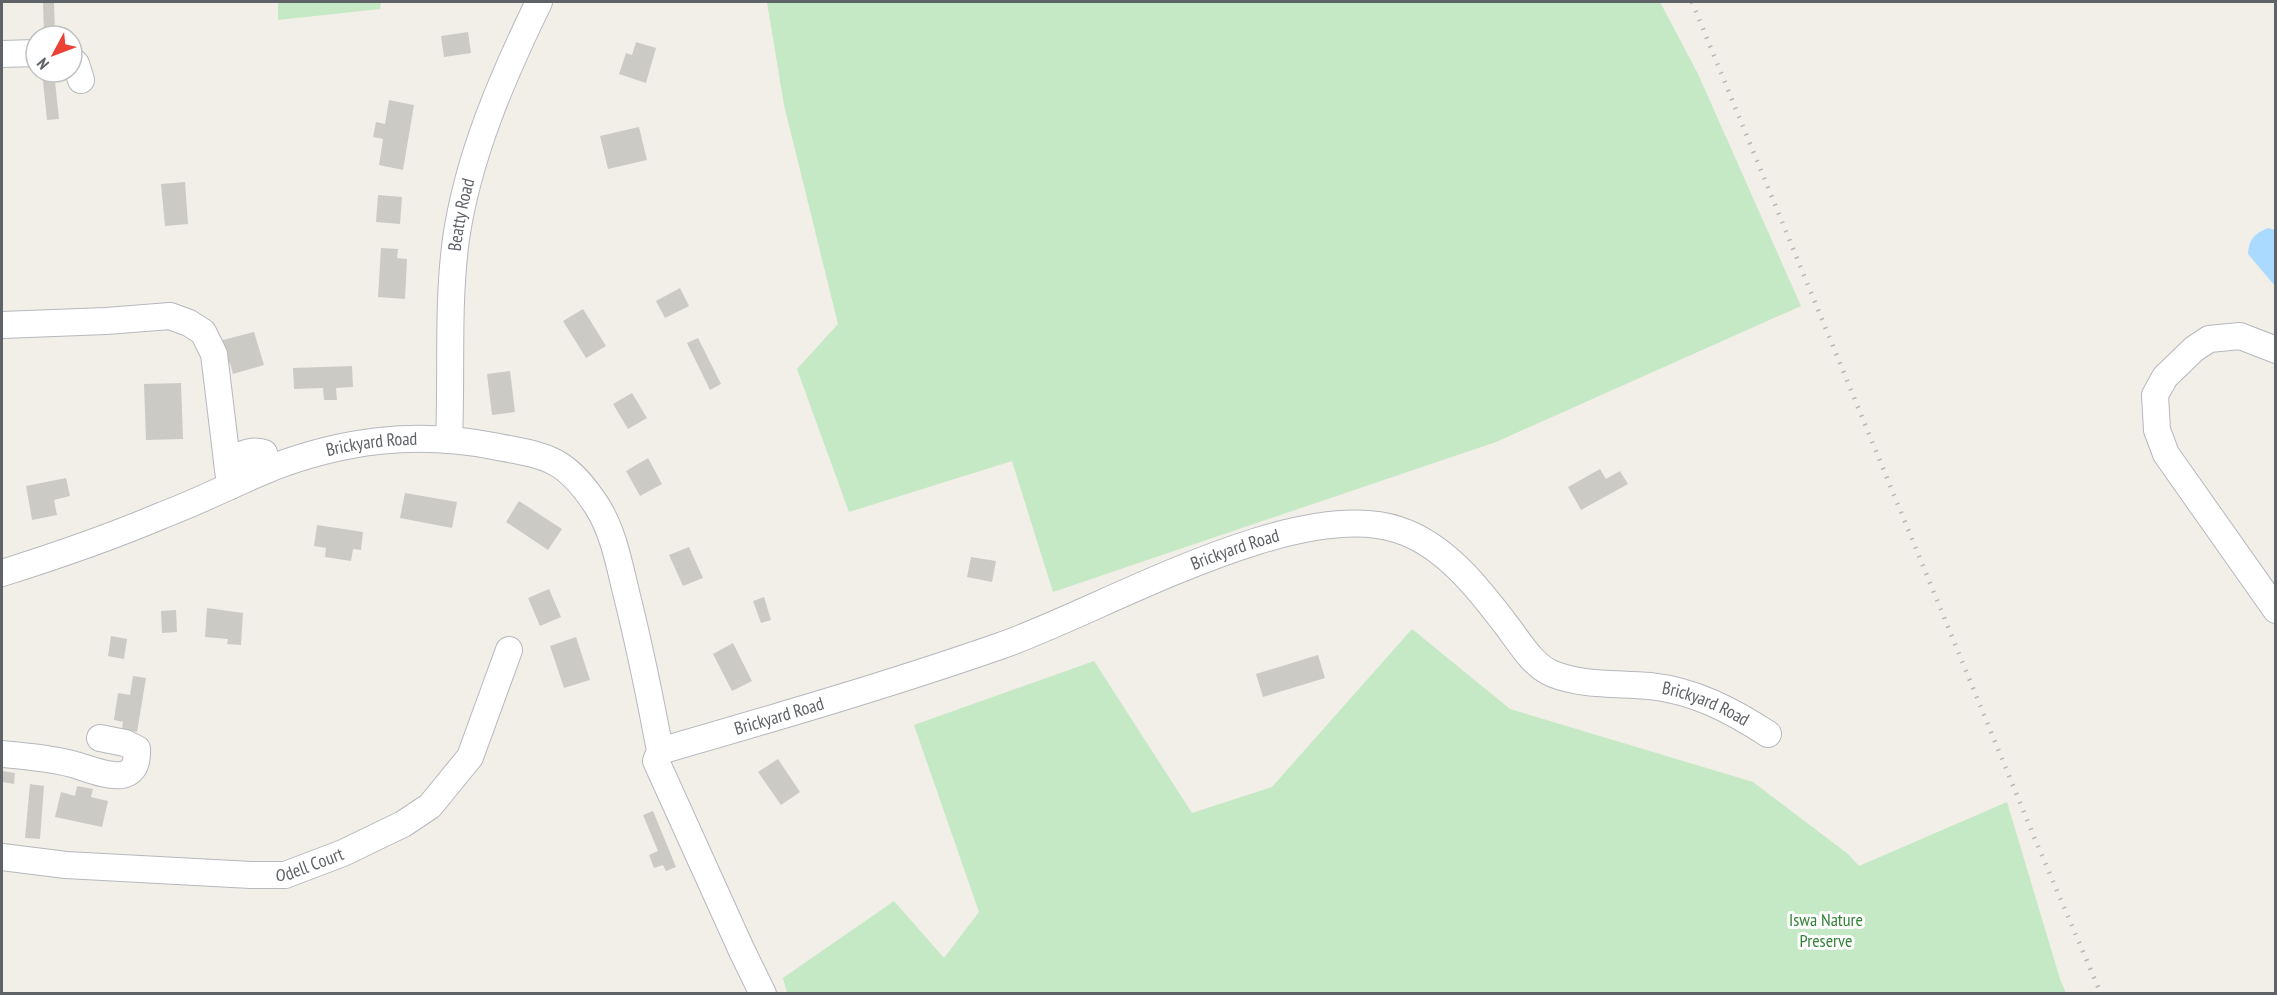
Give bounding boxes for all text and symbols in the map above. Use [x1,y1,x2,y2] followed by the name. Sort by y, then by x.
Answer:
[24,24,84,84] north arrow
[32,54,53,74] text: N
[443,176,479,252] street label: Beatty Road
[324,427,417,461] street label: Brickyard Road
[1187,523,1282,575] street label: Brickyard Road
[1660,676,1754,731] street label: Brickyard Road
[732,692,826,740] street label: Brickyard Road
[276,842,347,886] street label: Odell Court
[1789,908,1863,952] park label: Iswa Nature Preserve

